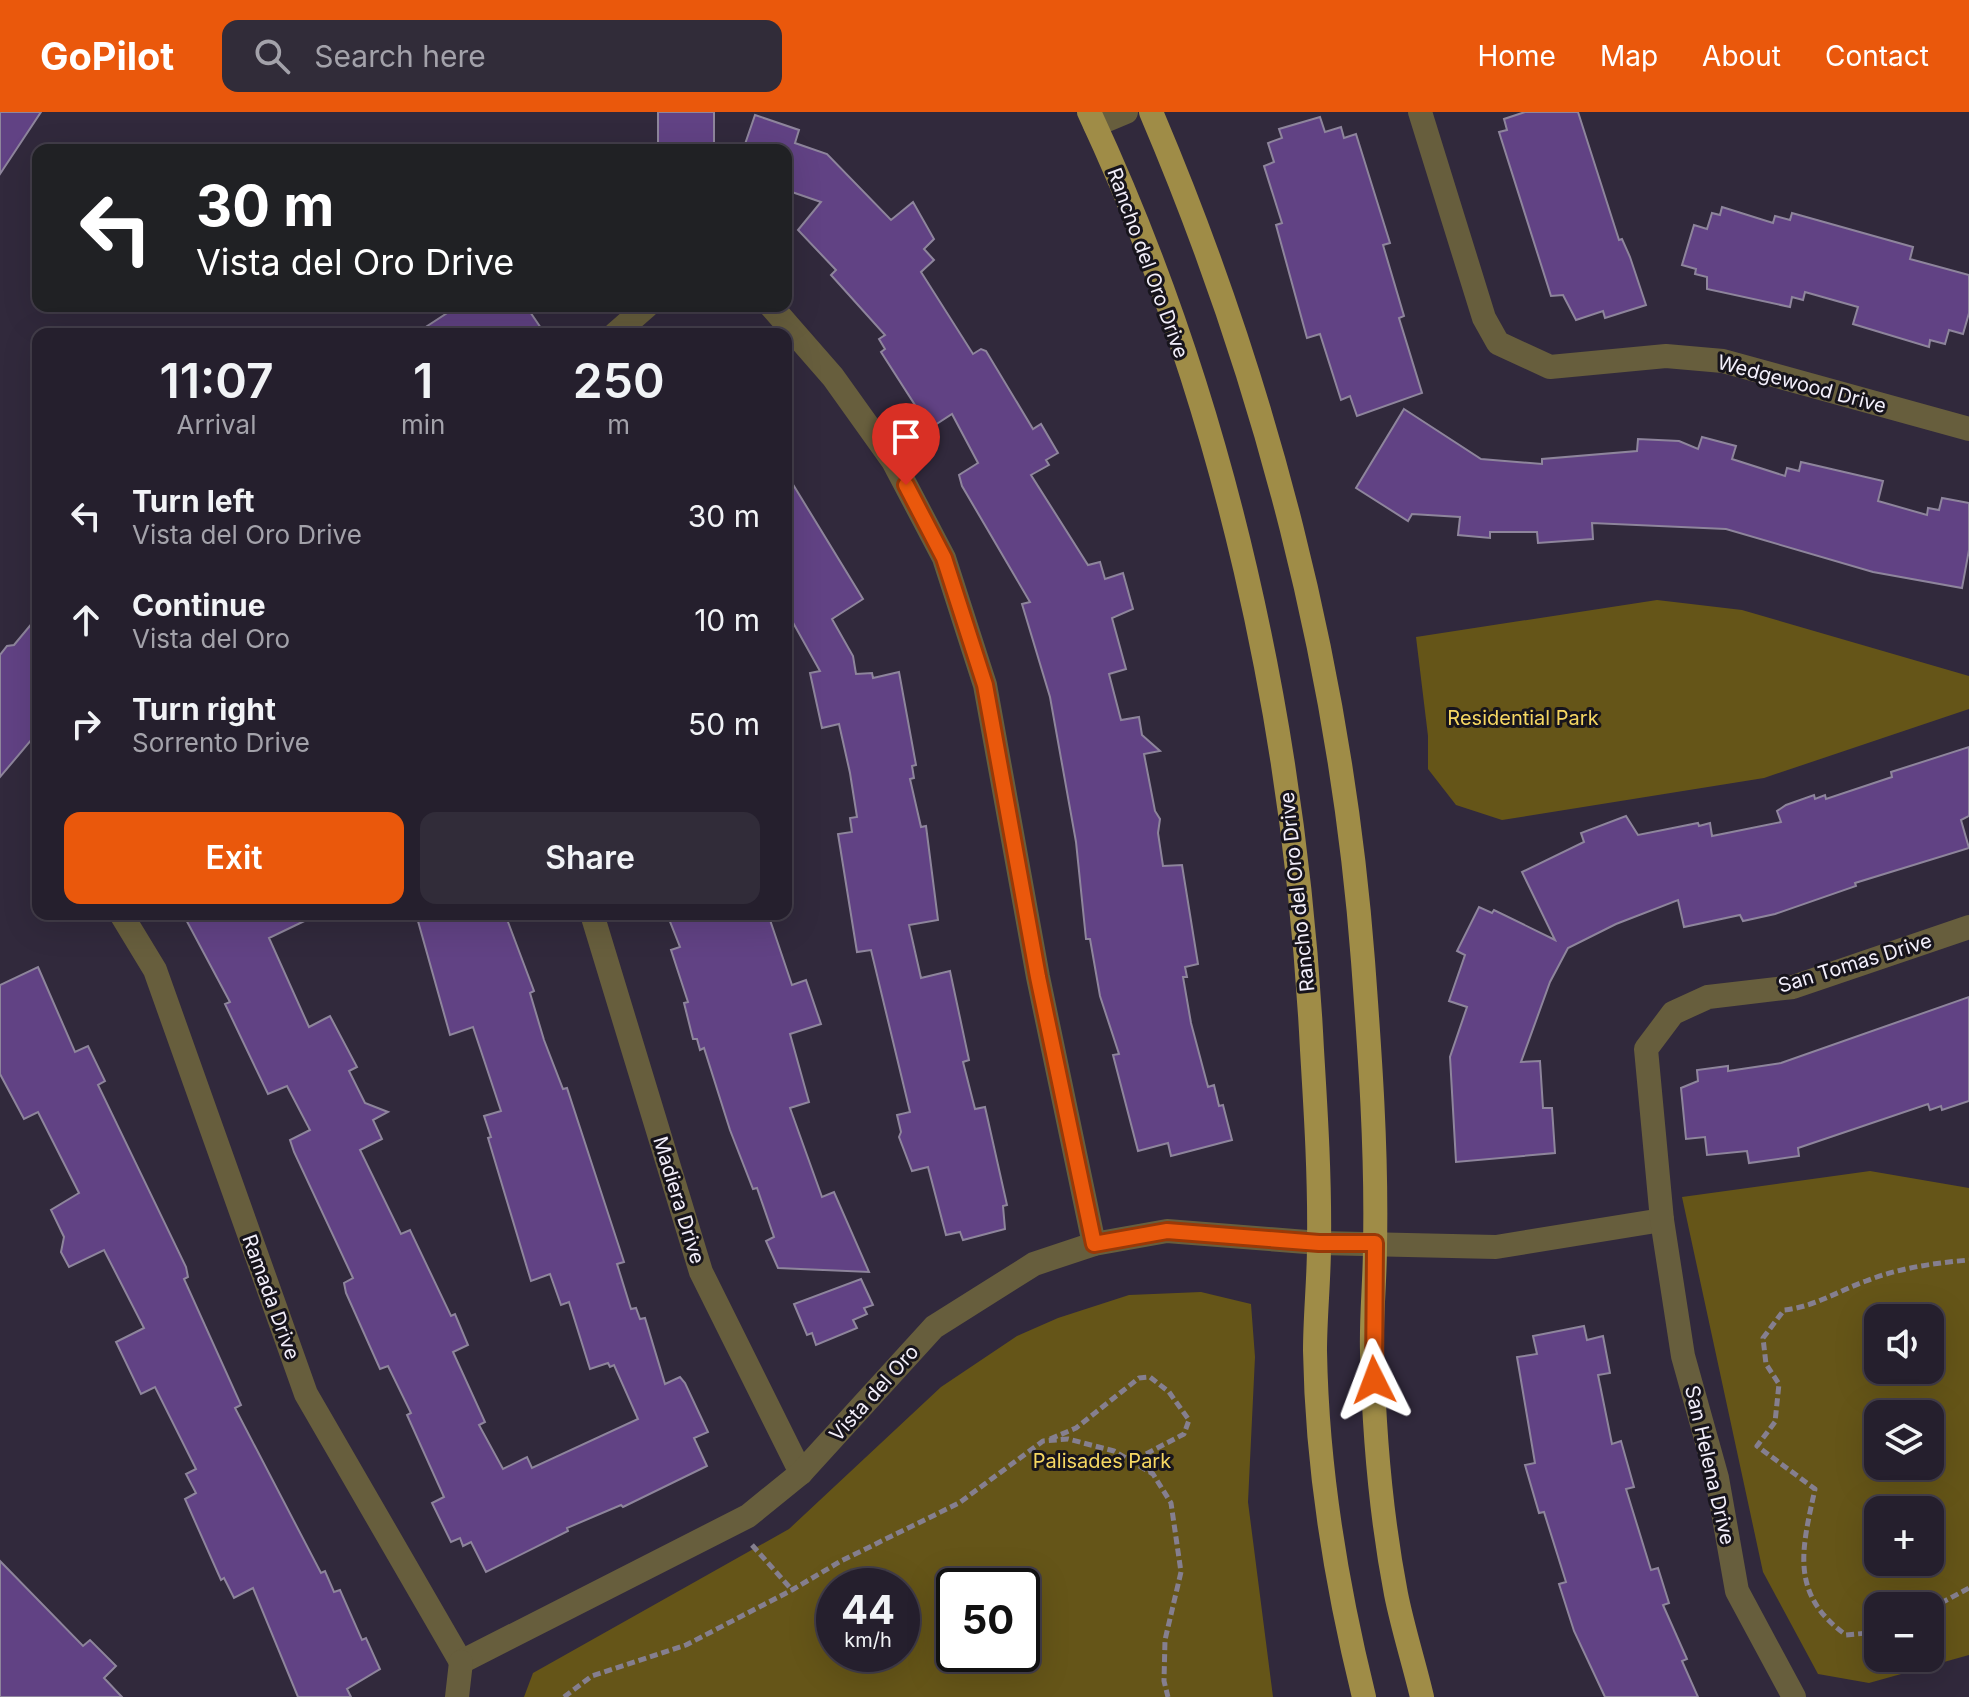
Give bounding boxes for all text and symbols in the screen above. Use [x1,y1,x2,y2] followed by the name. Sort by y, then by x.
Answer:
[222,20,782,92] search box
[40,33,174,79] text: GoPilot
[250,34,294,78] icon: search
[314,38,486,74] text: Search here
[1477,39,1556,73] text: Home
[1600,39,1658,73] text: Map
[1702,39,1781,73] text: About
[1825,39,1929,73] text: Contact
[1102,165,1194,361] street label: Rancho del Oro Drive
[196,172,334,240] text: 30 m
[64,176,168,280] icon: left
[196,240,514,284] text: Vista del Oro Drive
[1715,350,1889,418] street label: Wedgewood Drive
[159,351,274,410] text: 11:07
[413,351,433,410] text: 1
[573,351,665,410] text: 250
[872,403,940,485] pin
[177,409,257,440] text: Arrival
[401,409,445,440] text: min
[607,409,630,440] text: m
[884,415,928,459] icon: arrive
[132,483,254,519] text: Turn left
[64,494,108,538] icon: left
[688,498,760,534] text: 30 m
[132,519,362,550] text: Vista del Oro Drive
[132,587,266,623] text: Continue
[64,598,108,642] icon: ahead
[694,602,760,638] text: 10 m
[132,623,290,654] text: Vista del Oro
[132,691,276,727] text: Turn right
[64,702,108,746] icon: right
[688,706,760,742] text: 50 m
[1447,706,1599,730] park label: Residential Park
[132,727,310,758] text: Sorrento Drive
[1275,791,1319,993] street label: Rancho del Oro Drive
[64,812,404,904] button: Exit
[420,812,760,904] button: Share
[1775,928,1935,998] street label: San Tomas Drive
[648,1133,710,1267] street label: Madiera Drive
[237,1231,305,1363] street label: Ramada Drive
[1864,1304,1944,1672] map controls
[1864,1304,1944,1384] button: sound
[1332,1338,1416,1422] position arrow
[824,1340,924,1446] street label: Vista del Oro
[1680,1383,1740,1547] street label: San Helena Drive
[1864,1400,1944,1480] button: layers
[1033,1449,1171,1473] park label: Palisades Park
[1864,1496,1944,1576] button: +
[936,1568,1040,1672] speed limit sign: 50
[841,1585,895,1634] text: 44
[1864,1592,1944,1672] button: −
[844,1628,892,1652] text: km/h

